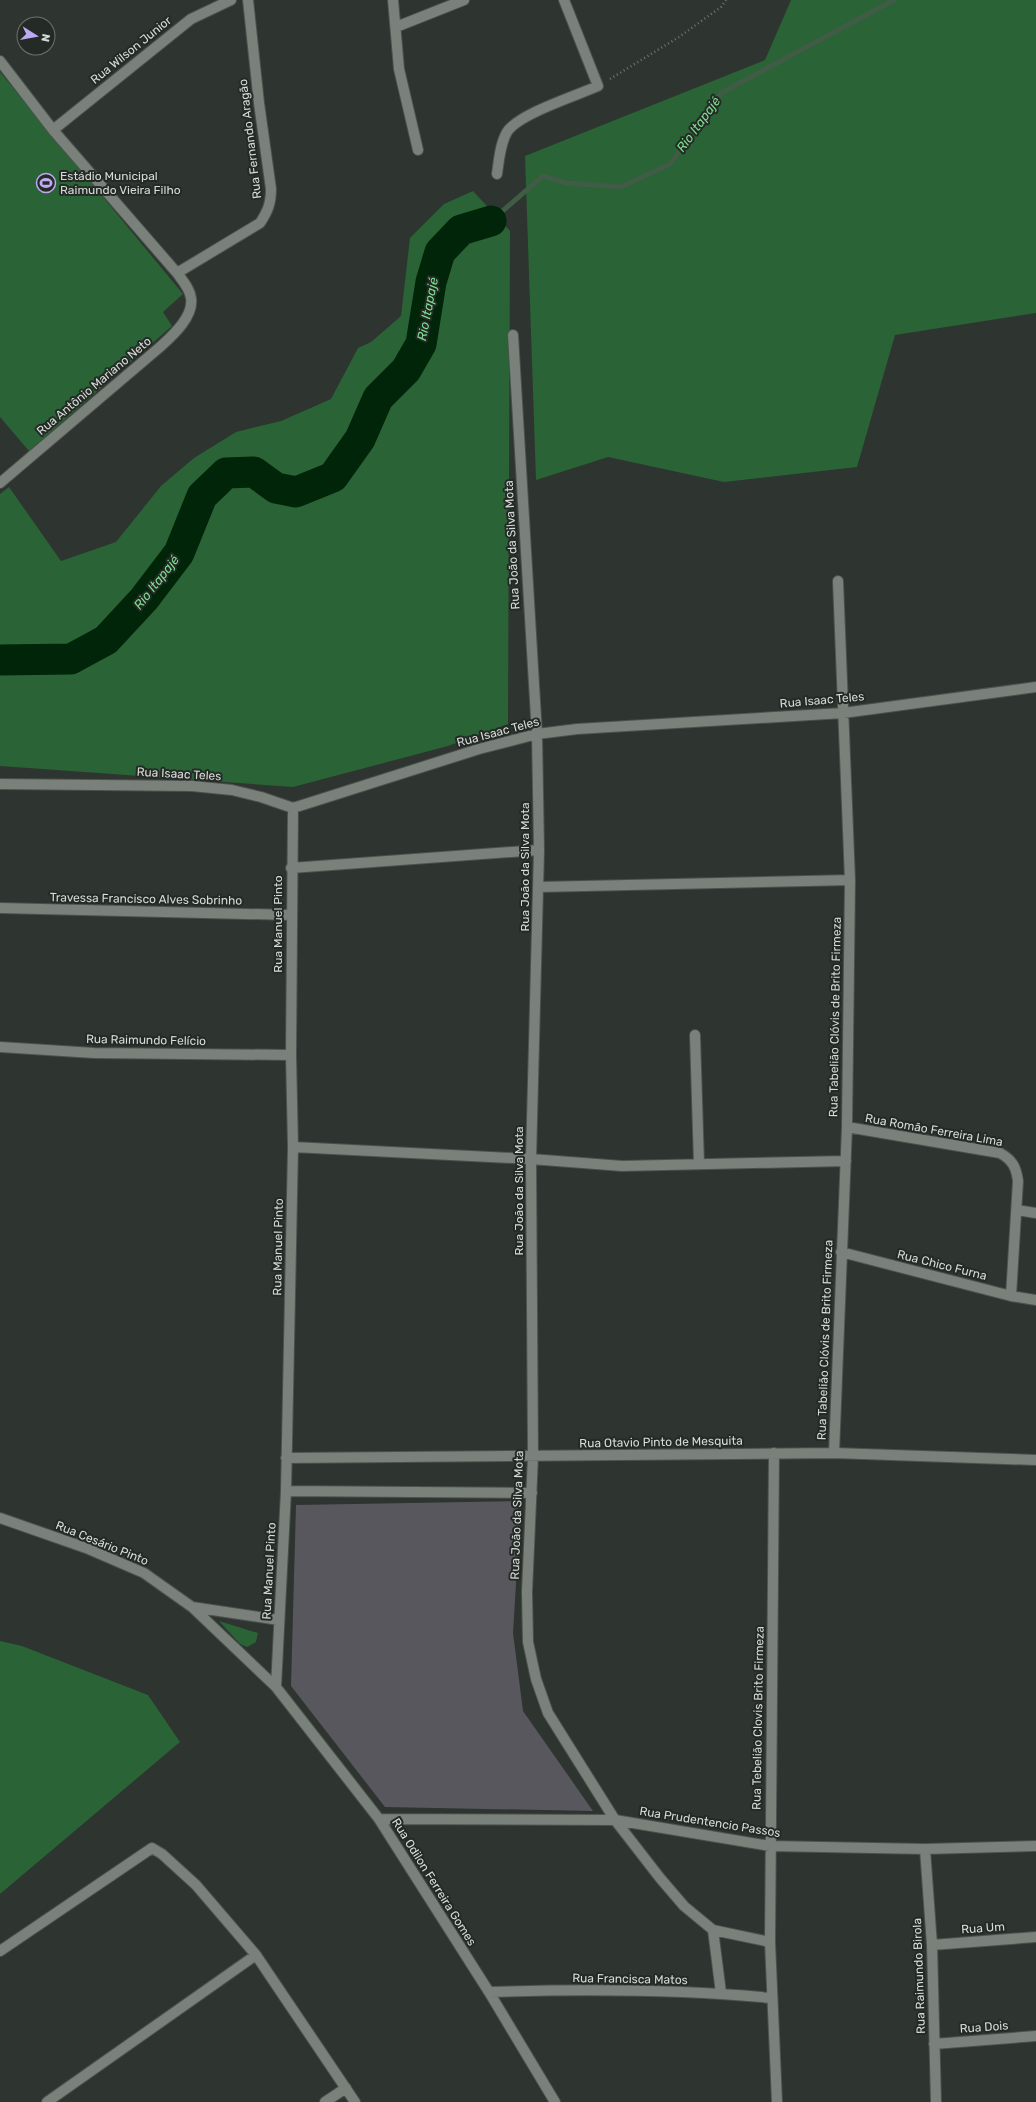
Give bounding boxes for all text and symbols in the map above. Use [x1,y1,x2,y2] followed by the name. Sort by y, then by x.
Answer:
[88,13,174,87] street label: Rua Wilson Junior
[16,16,56,56] north arrow
[38,33,52,43] text: N
[236,78,264,200] street label: Rua Fernando Aragão
[673,94,723,155] water label: Rio Itapajé
[60,169,181,197] place label: Estádio Municipal Raimundo Vieira Filho
[35,172,57,194] sports icon: Estádio Municipal Raimundo Vieira Filho
[414,276,441,342] water label: Rio Itapajé
[34,334,154,438] street label: Rua Antônio Mariano Neto
[502,480,522,610] street label: Rua João da Silva Mota
[131,552,182,612] water label: Rio Itapajé
[779,689,865,711] street label: Rua Isaac Teles
[455,714,541,750] street label: Rua Isaac Teles
[136,765,222,783] street label: Rua Isaac Teles
[518,802,532,932] street label: Rua João da Silva Mota
[271,875,285,973] street label: Rua Manuel Pinto
[50,890,242,908] street label: Travessa Francisco Alves Sobrinho
[826,917,844,1117] street label: Rua Tabelião Clóvis de Brito Firmeza
[86,1032,206,1048] street label: Rua Raimundo Felício
[864,1111,1004,1149] street label: Rua Romão Ferreira Lima
[512,1126,526,1256] street label: Rua João da Silva Mota
[270,1198,286,1296] street label: Rua Manuel Pinto
[815,1240,835,1440] street label: Rua Tabelião Clóvis de Brito Firmeza
[896,1247,988,1283] street label: Rua Chico Furna
[579,1434,743,1450] street label: Rua Otavio Pinto de Mesquita
[508,1450,526,1580] street label: Rua João da Silva Mota
[54,1518,151,1568] street label: Rua Cesário Pinto
[259,1522,279,1620] street label: Rua Manuel Pinto
[749,1626,767,1810] street label: Rua Tebelião Clovis Brito Firmeza
[638,1804,782,1840] street label: Rua Prudentencio Passos
[389,1816,479,1948] street label: Rua Odilon Ferreira Gomes
[910,1918,928,2034] street label: Rua Raimundo Birola
[961,1919,1005,1937] street label: Rua Um
[572,1971,688,1987] street label: Rua Francisca Matos
[959,2018,1009,2036] street label: Rua Dois

